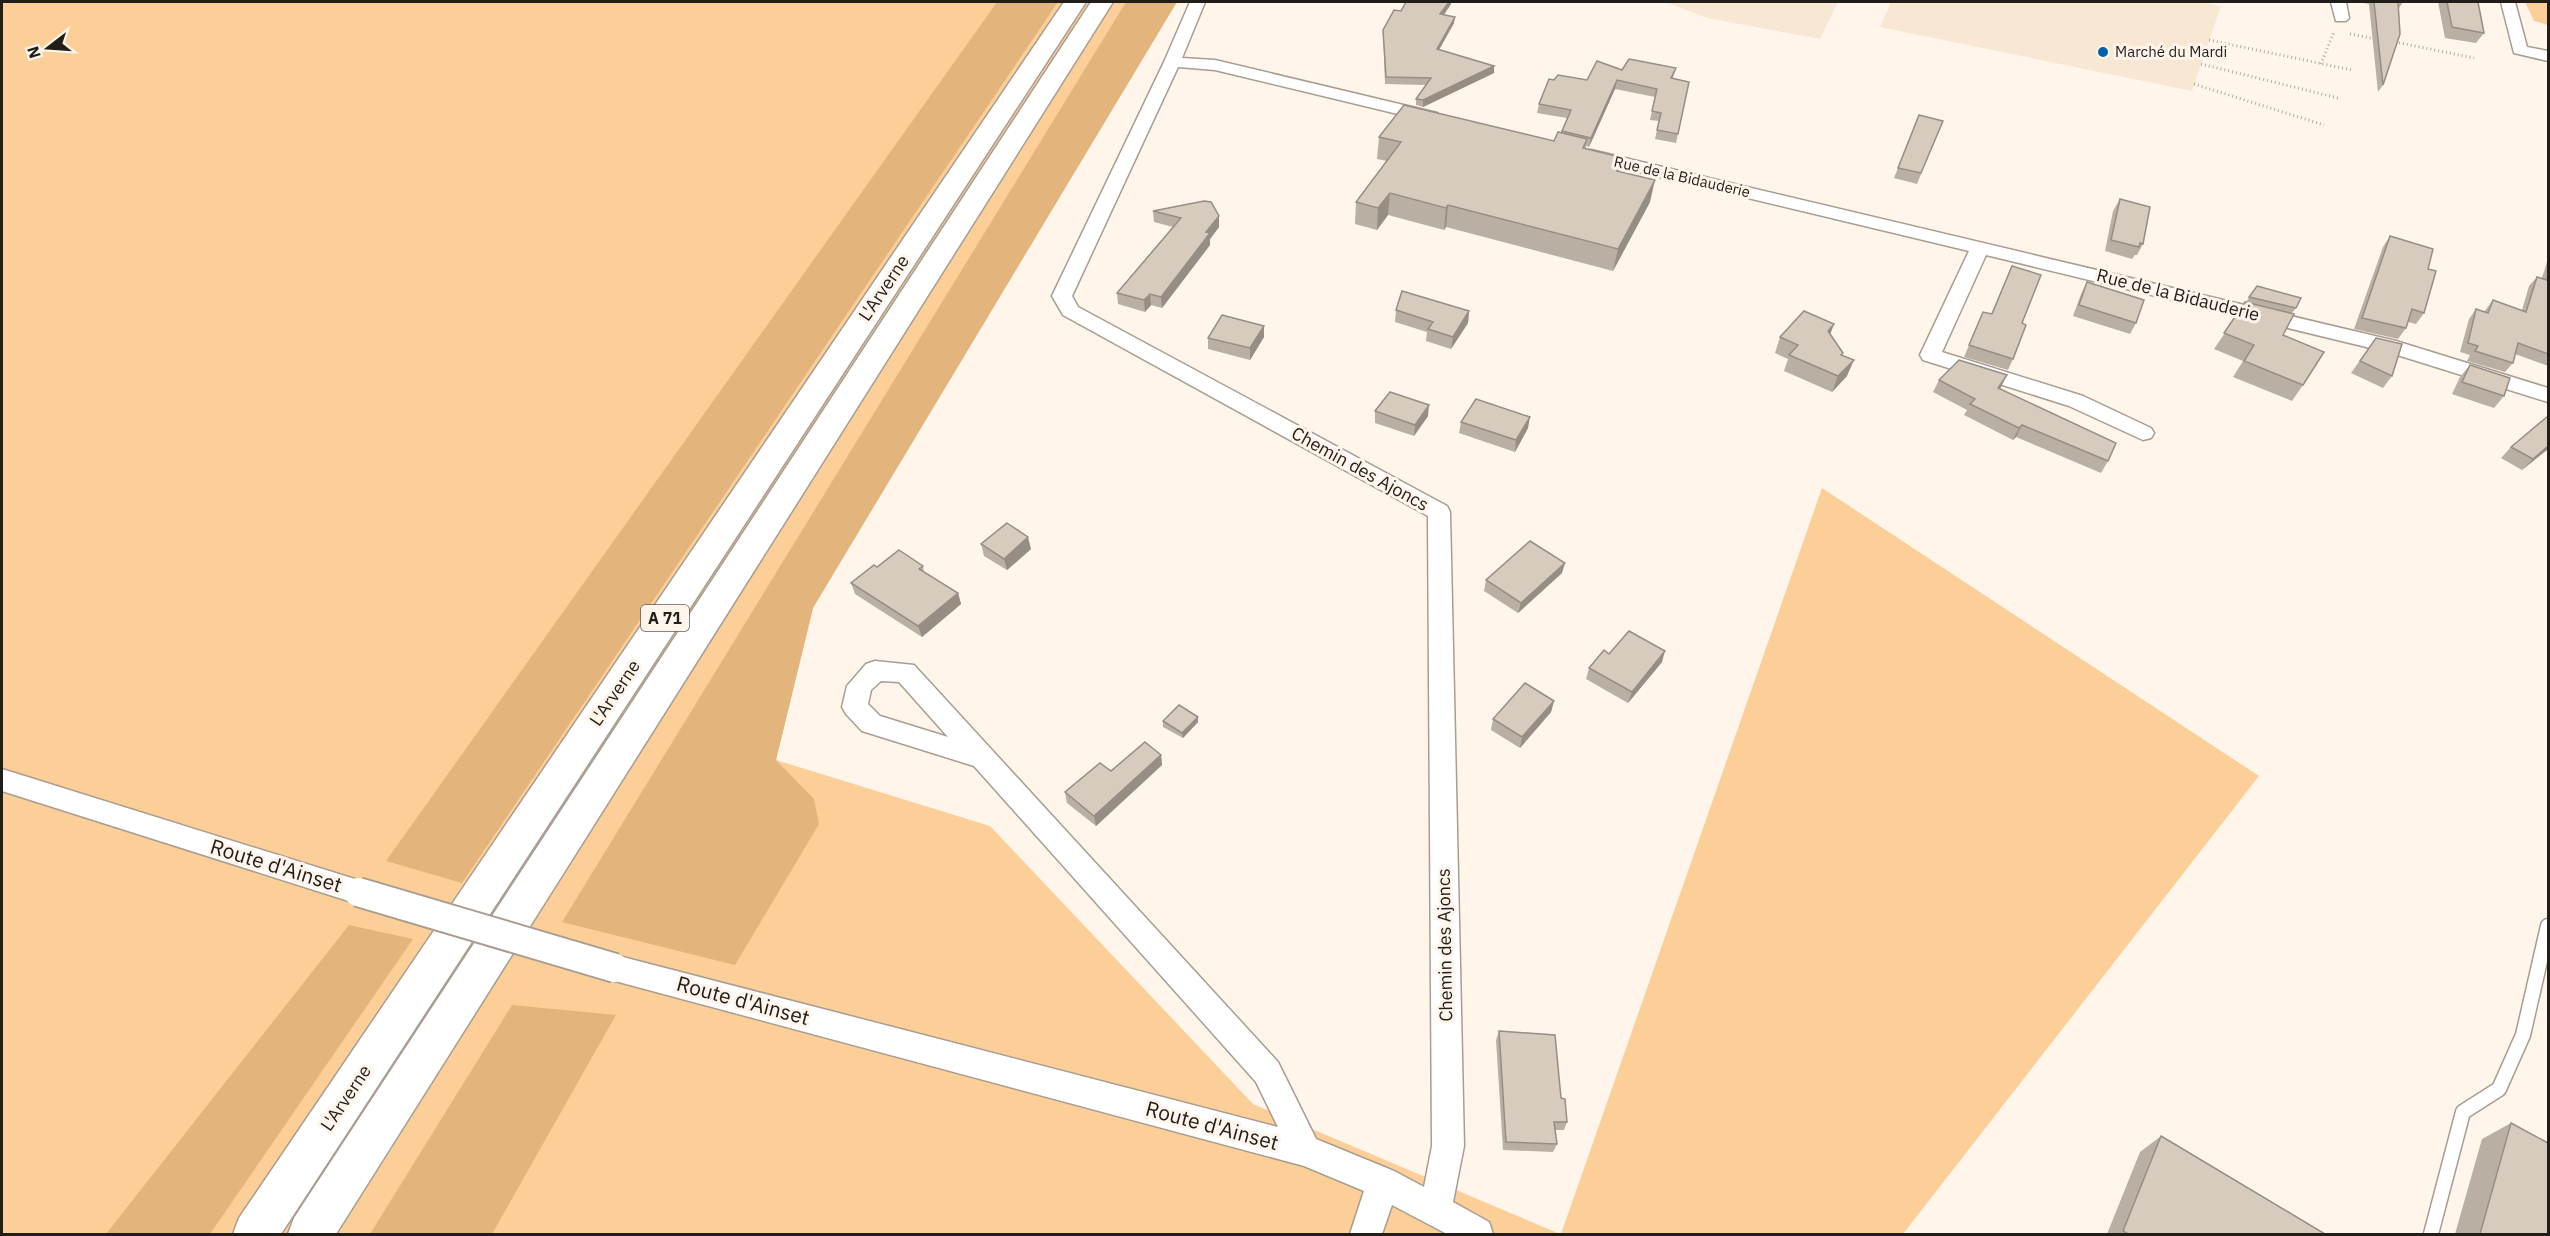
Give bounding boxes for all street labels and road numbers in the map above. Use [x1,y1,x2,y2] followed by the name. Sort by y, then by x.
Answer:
[1612,152,1752,201] street label: Rue de la Bidauderie
[853,250,914,325] street label: L'Arverne
[2094,263,2262,326] street label: Rue de la Bidauderie
[1288,421,1433,516] street label: Chemin des Ajoncs
[641,605,689,631] road number: A 71
[584,655,645,730] street label: L'Arverne
[207,832,346,898] street label: Route d'Ainset
[1432,868,1457,1022] street label: Chemin des Ajoncs
[674,969,813,1031] street label: Route d'Ainset
[315,1060,376,1135] street label: L'Arverne
[1143,1094,1282,1156] street label: Route d'Ainset

